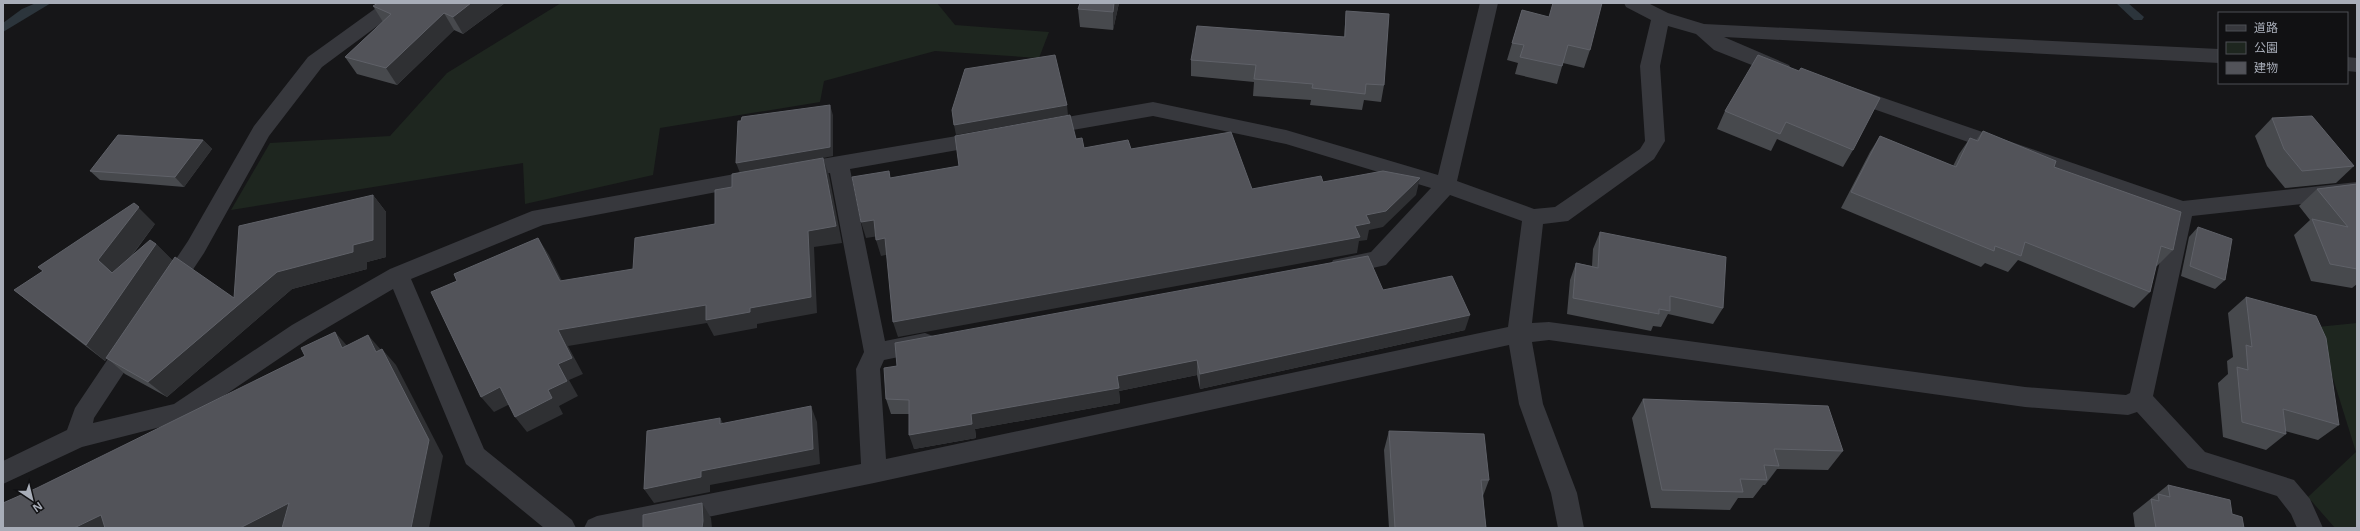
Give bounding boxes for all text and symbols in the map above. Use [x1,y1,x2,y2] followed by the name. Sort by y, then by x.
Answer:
[2218,12,2348,84] legend
[2254,19,2278,36] text: 道路
[2254,39,2278,56] text: 公園
[2254,59,2278,76] text: 建物
[12,479,52,519] north arrow
[30,499,46,516] text: N

